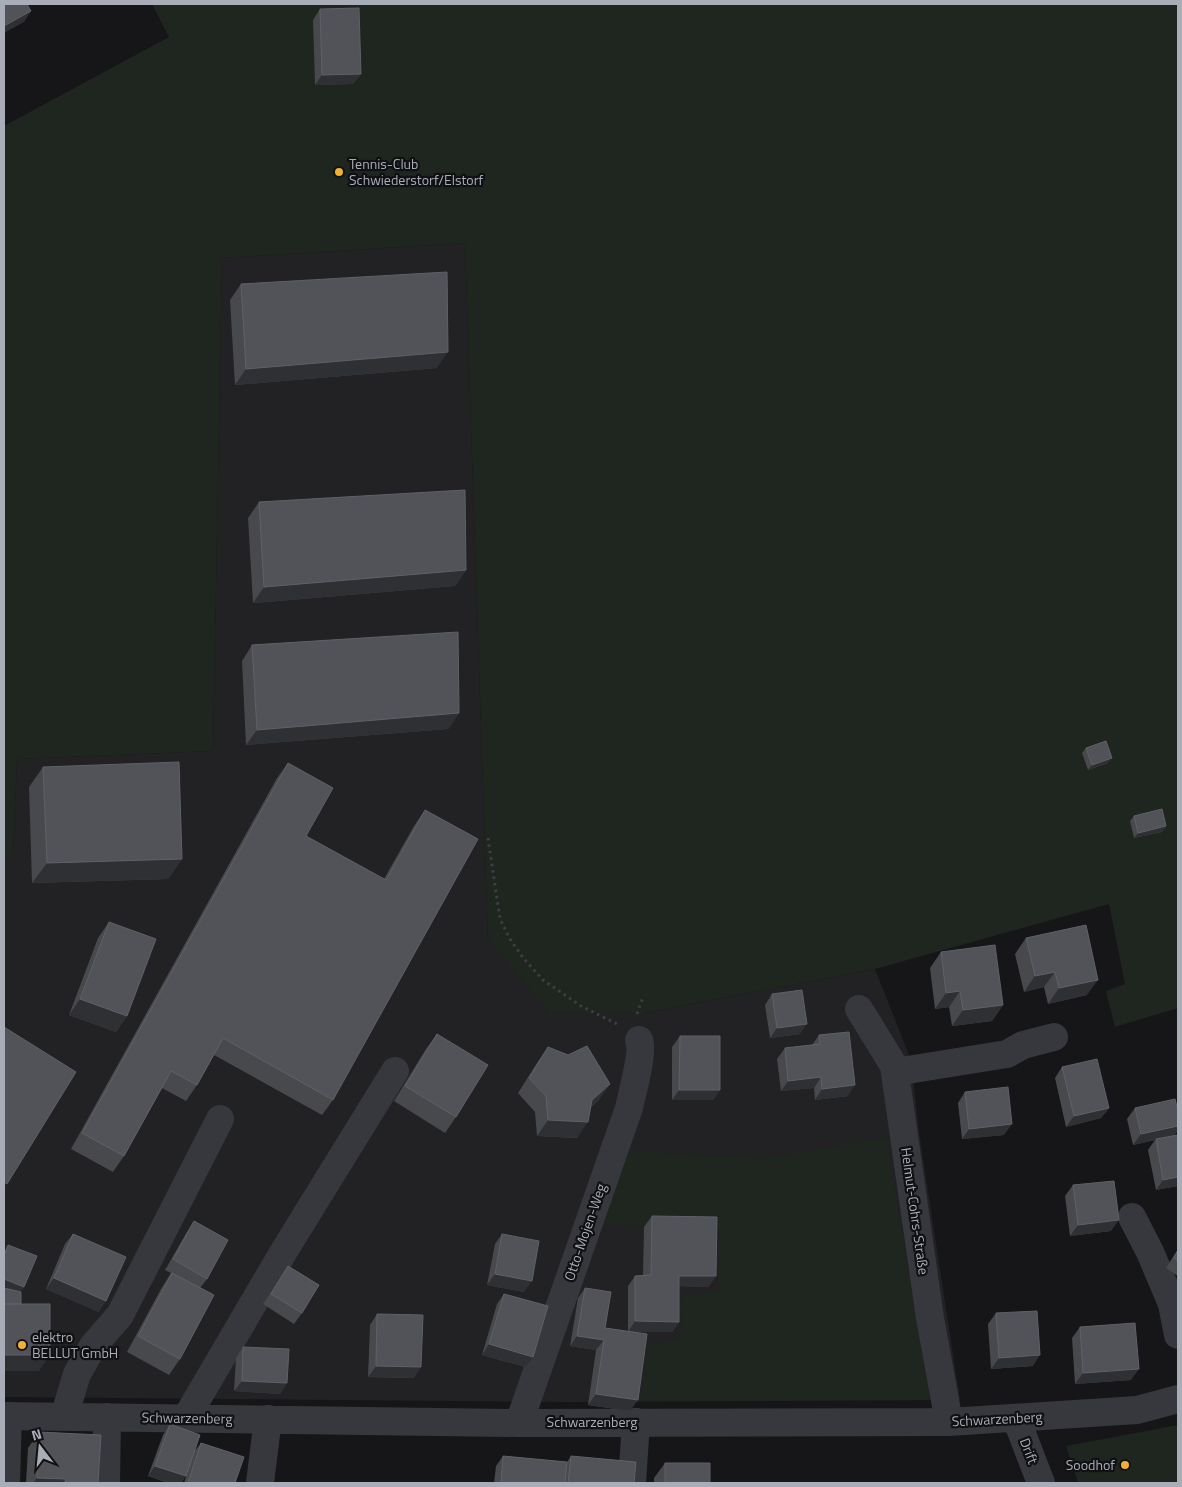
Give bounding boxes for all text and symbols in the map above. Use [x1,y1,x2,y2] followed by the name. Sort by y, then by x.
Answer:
[349,153,484,190] place label: Tennis-Club Schwiederstorf/Elstorf
[333,166,345,178] marker: Tennis-Club Schwiederstorf/Elstorf
[896,1146,935,1276] street label: Helmut-Cohrs-Straße
[558,1180,611,1283] street label: Otto-Mojen-Weg
[32,1326,118,1363] place label: elektro BELLUT GmbH
[16,1339,28,1351] marker: elektro BELLUT GmbH
[141,1406,233,1429] street label: Schwarzenberg
[951,1406,1043,1431] street label: Schwarzenberg
[547,1411,637,1432] street label: Schwarzenberg
[15,1422,65,1472] north arrow
[29,1423,44,1445] text: N
[1015,1435,1044,1467] street label: Drift
[1066,1454,1115,1475] place label: Soodhof
[1119,1459,1131,1471] marker: Soodhof

